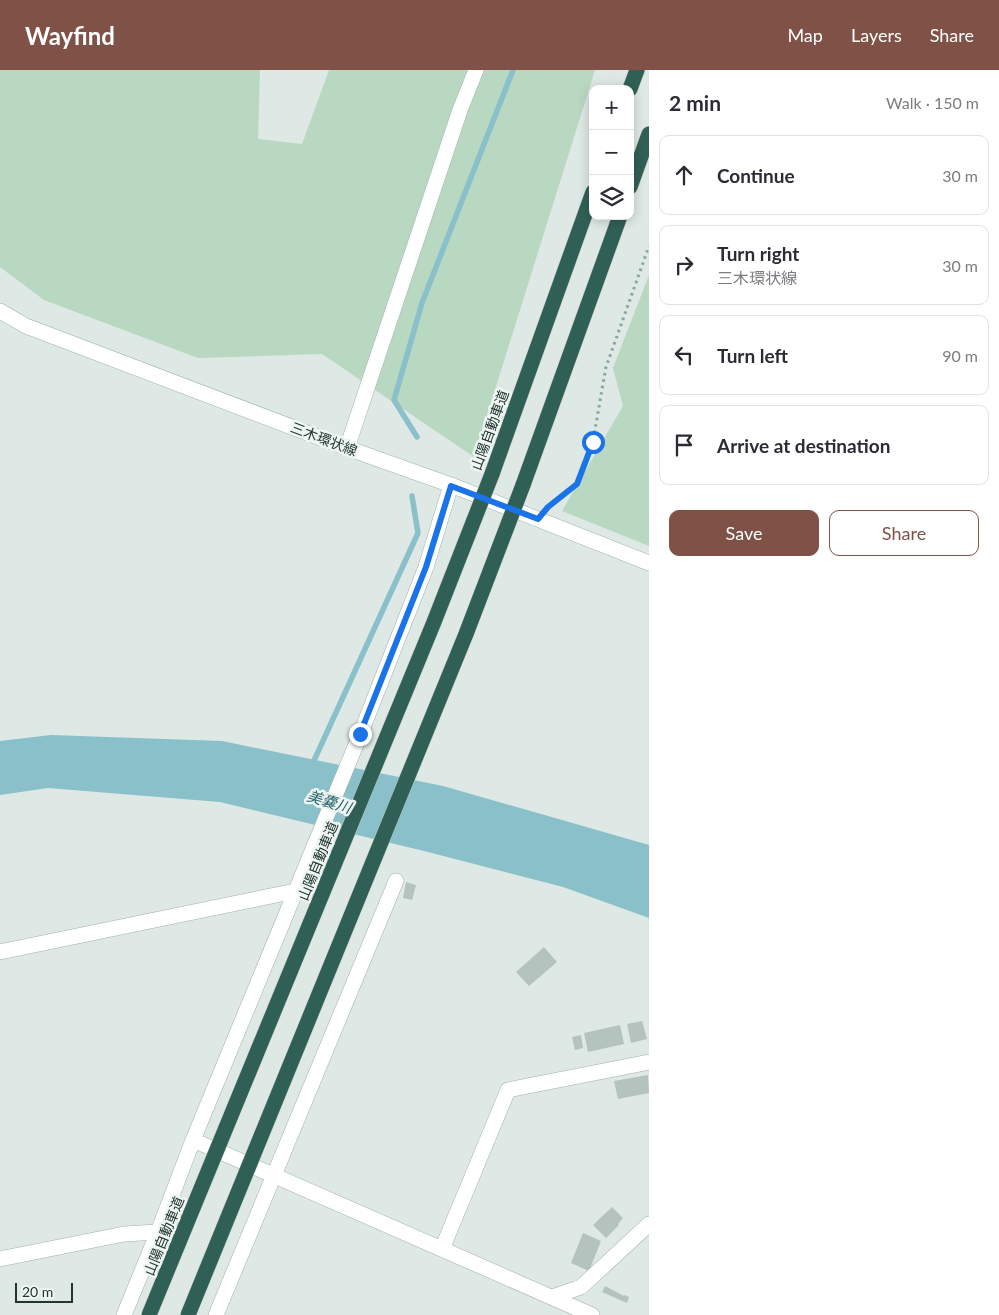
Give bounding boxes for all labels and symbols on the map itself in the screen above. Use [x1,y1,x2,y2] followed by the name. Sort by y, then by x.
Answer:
[467,387,512,472] street label: 山陽自動車道
[288,418,360,459] street label: 三木環状線
[582,431,605,454] route start
[349,723,372,746] route end
[305,786,355,817] water label: 美嚢川
[294,819,341,903] street label: 山陽自動車道
[140,1194,187,1278] street label: 山陽自動車道
[15,1280,72,1303] scale bar

